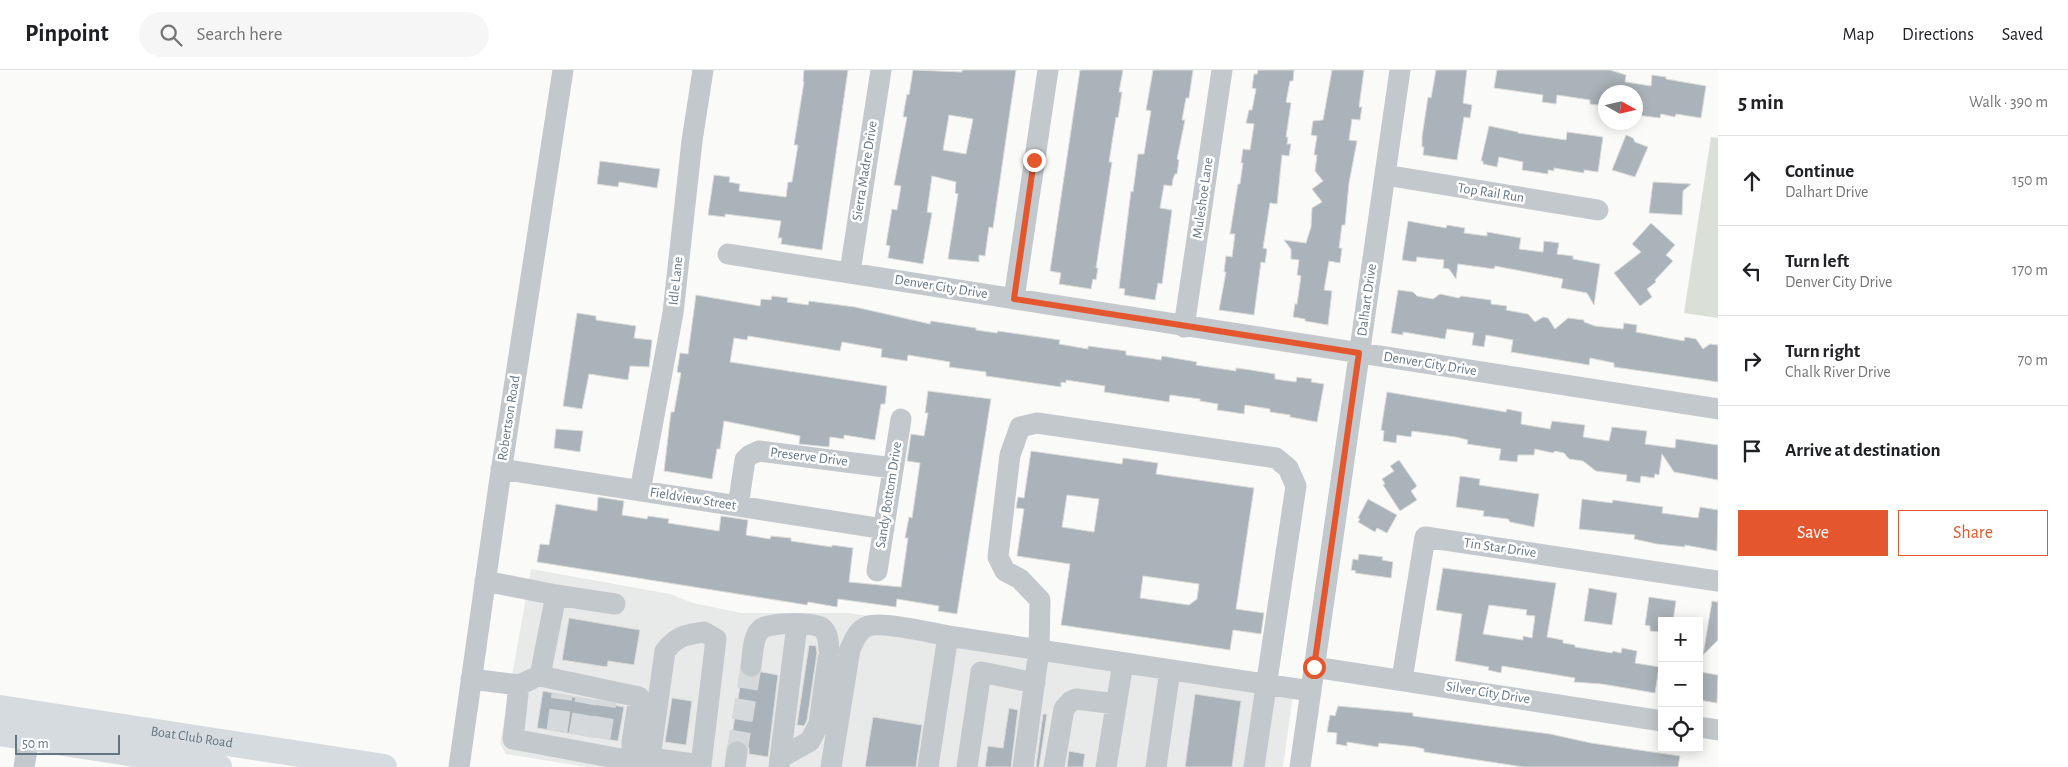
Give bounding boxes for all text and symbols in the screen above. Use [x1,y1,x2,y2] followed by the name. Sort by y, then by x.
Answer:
[139,12,489,57] search box
[157,21,185,49] icon: search
[25,22,109,46] text: Pinpoint
[197,25,283,44] text: Search here
[1843,26,1874,44] text: Map
[1902,26,1974,44] text: Directions
[2002,26,2043,44] text: Saved
[1598,85,1643,130] north arrow
[1738,92,1784,113] text: 5 min
[1969,94,2048,110] text: Walk · 390 m
[850,120,880,222] street label: Sierra Madre Drive
[1023,149,1046,172] route end
[1190,157,1216,239] street label: Muleshoe Lane
[1785,162,1854,181] text: Continue
[1738,167,1766,195] icon: ahead
[2012,172,2048,188] text: 150 m
[1457,181,1525,205] street label: Top Rail Run
[1785,184,1868,200] text: Dalhart Drive
[1785,252,1849,271] text: Turn left
[666,256,686,306] street label: Idle Lane
[1738,257,1766,285] icon: left
[2012,262,2048,278] text: 170 m
[1355,263,1379,337] street label: Dalhart Drive
[893,273,989,301] street label: Denver City Drive
[1785,274,1892,290] text: Denver City Drive
[1785,342,1860,361] text: Turn right
[1738,347,1766,375] icon: right
[1382,350,1478,378] street label: Denver City Drive
[2017,352,2048,368] text: 70 m
[1785,364,1891,380] text: Chalk River Drive
[495,374,523,462] street label: Robertson Road
[1738,437,1766,465] icon: arrive
[874,441,904,549] street label: Sandy Bottom Drive
[1785,441,1941,460] text: Arrive at destination
[769,445,849,469] street label: Preserve Drive
[649,485,738,513] street label: Fieldview Street
[1738,510,1888,556] button: Save
[1898,510,2048,556] button: Share
[1463,536,1537,560] street label: Tin Star Drive
[1658,617,1703,752] map controls
[1658,617,1703,662] button: +
[1303,656,1326,679] route start
[1658,662,1703,707] button: −
[1445,679,1531,707] street label: Silver City Drive
[1658,707,1703,752] button: locate
[150,724,234,751] street label: Boat Club Road
[15,732,120,755] scale bar
[22,737,49,751] text: 50 m

